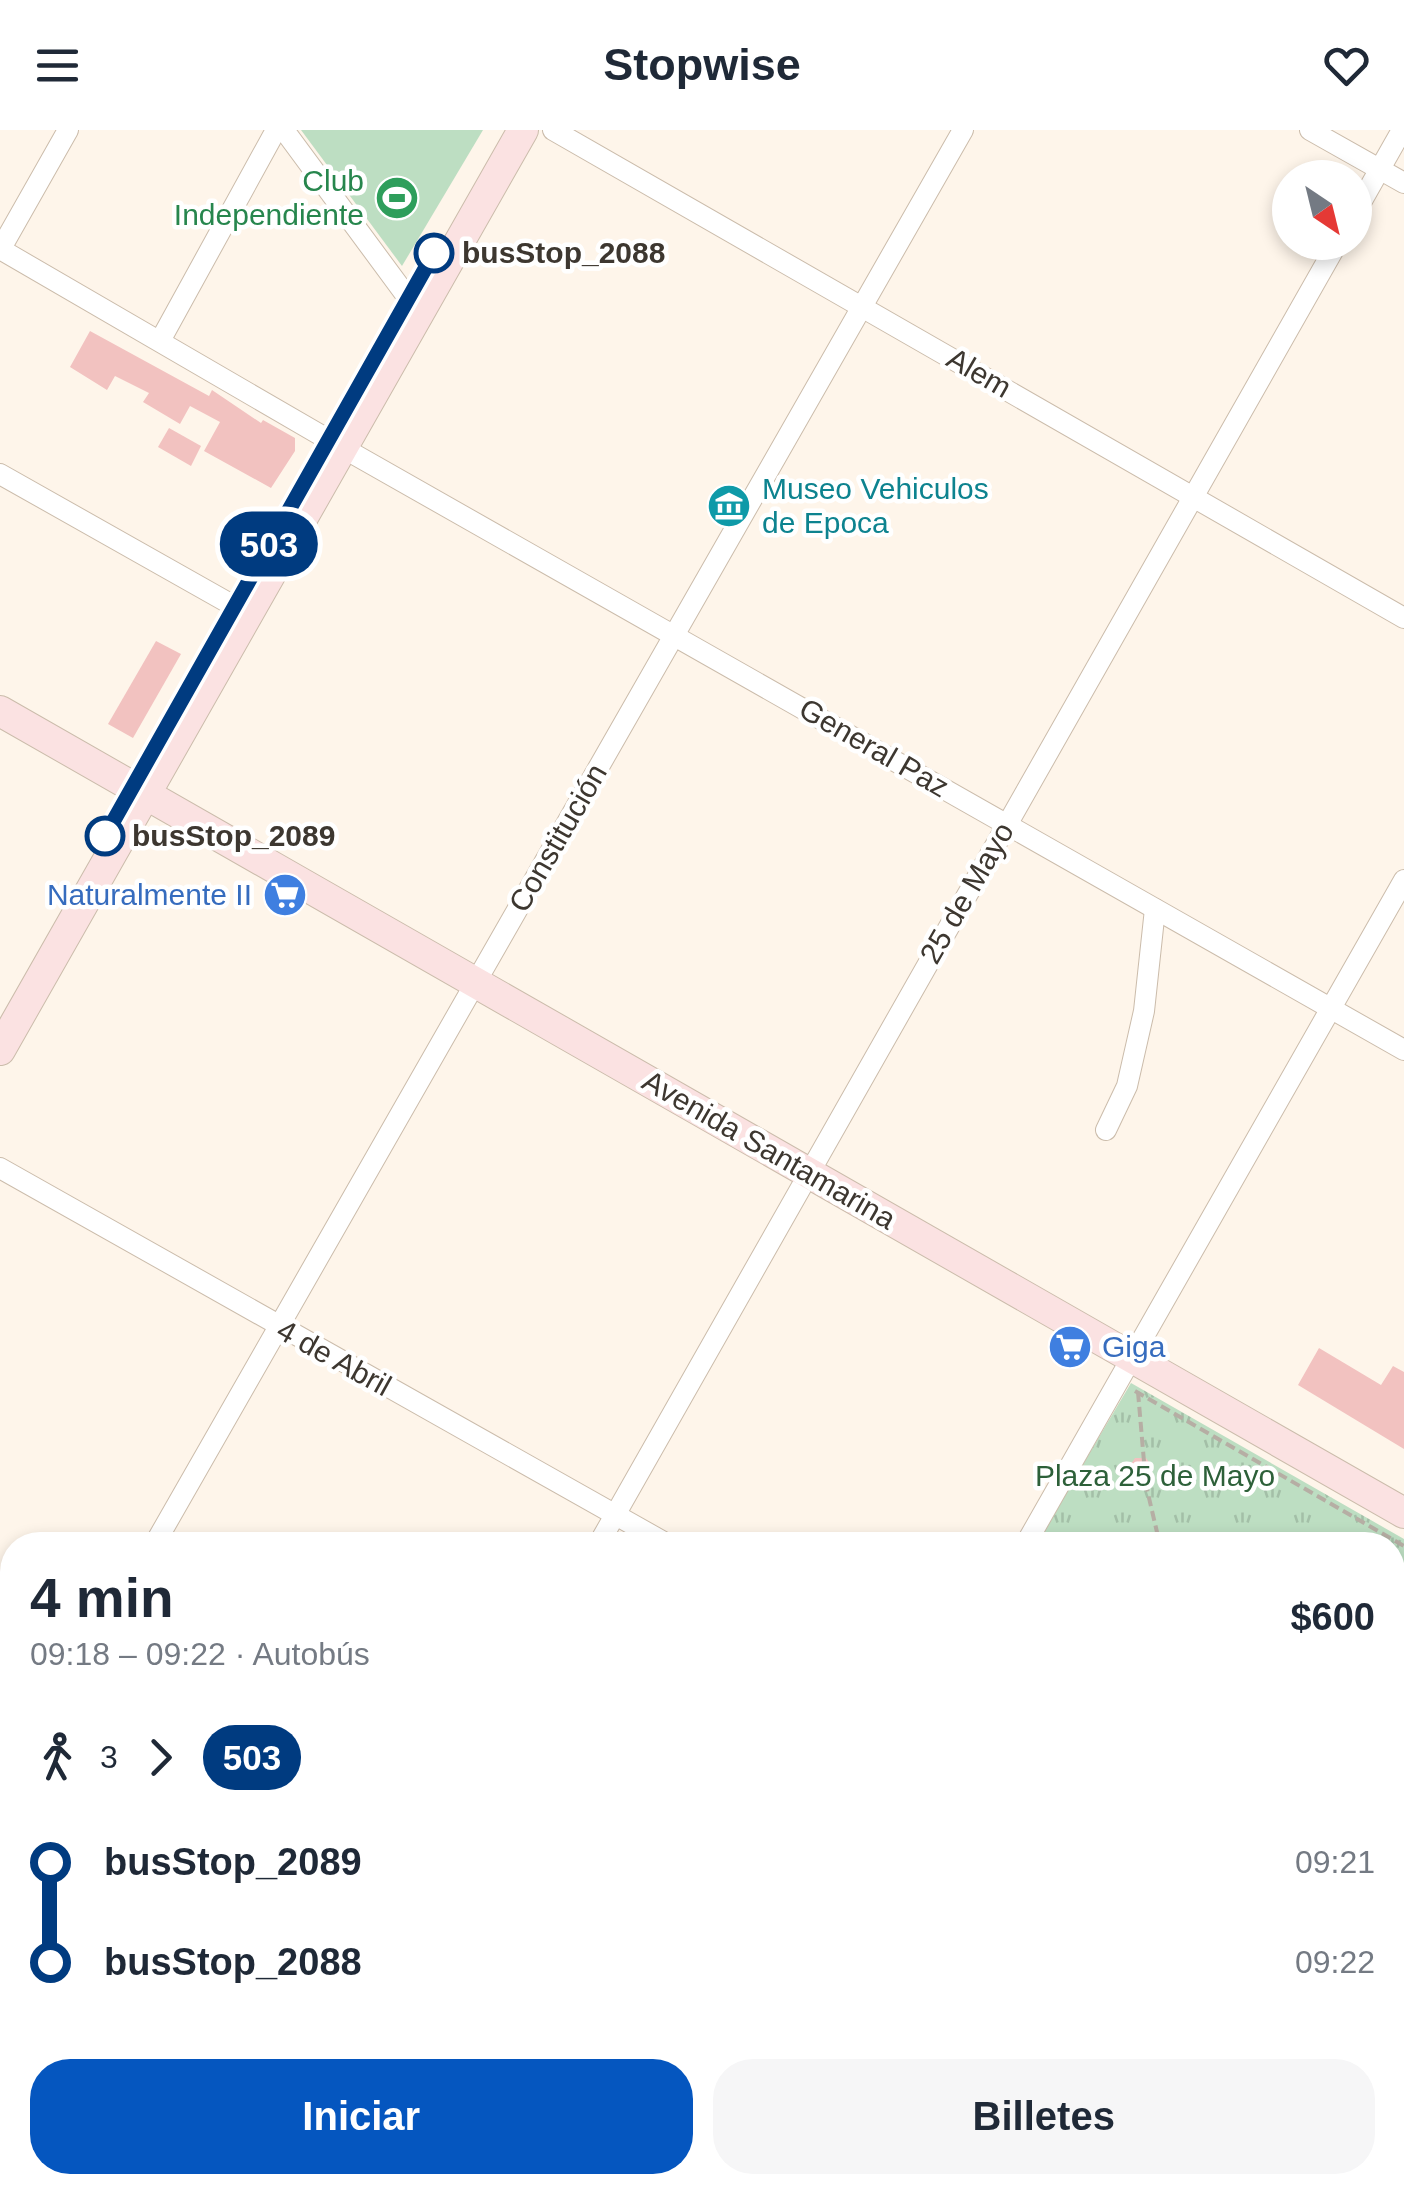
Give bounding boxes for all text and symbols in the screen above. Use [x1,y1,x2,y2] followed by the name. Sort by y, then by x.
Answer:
[30,38,85,93] icon: menu
[1319,38,1374,93] icon: heart
[603,39,801,90] text: Stopwise
[1272,160,1372,260] north arrow
[1272,160,1372,260] map controls
[174,164,364,231] place label: Club Independiente
[374,175,420,221] sports icon: Club Independiente
[415,234,453,272] marker: busStop_2088
[462,236,665,269] place label: busStop_2088
[941,341,1017,404] street label: Alem
[762,472,989,539] place label: Museo Vehiculos de Epoca
[706,483,752,529] museum icon: Museo Vehiculos de Epoca
[212,512,326,576] line badge: 503
[240,525,298,564] text: 503
[794,692,955,804] street label: General Paz
[502,758,613,917] street label: Constitución
[86,817,124,855] marker: busStop_2089
[913,817,1020,969] street label: 25 de Mayo
[132,819,335,852] place label: busStop_2089
[262,872,308,918] supermarket icon: Naturalmente II
[47,878,252,911] place label: Naturalmente II
[637,1064,902,1236] street label: Avenida Santamarina
[272,1313,397,1402] street label: 4 de Abril
[1047,1324,1093,1370] supermarket icon: Giga
[1102,1330,1166,1363] place label: Giga
[1035,1459,1275,1492] park label: Plaza 25 de Mayo
[30,1567,174,1629] text: 4 min
[1290,1596,1375,1638] text: $600
[30,1636,370,1672] text: 09:18 – 09:22 · Autobús
[30,1730,85,1785] icon: walk
[133,1730,188,1785] icon: forward
[223,1738,281,1777] text: 503
[100,1739,118,1775] text: 3
[104,1841,362,1883] text: busStop_2089
[1295,1844,1375,1880] text: 09:21
[104,1941,362,1983] text: busStop_2088
[1295,1944,1375,1980] text: 09:22
[30,2059,693,2174] button: Iniciar
[713,2059,1375,2174] button: Billetes

